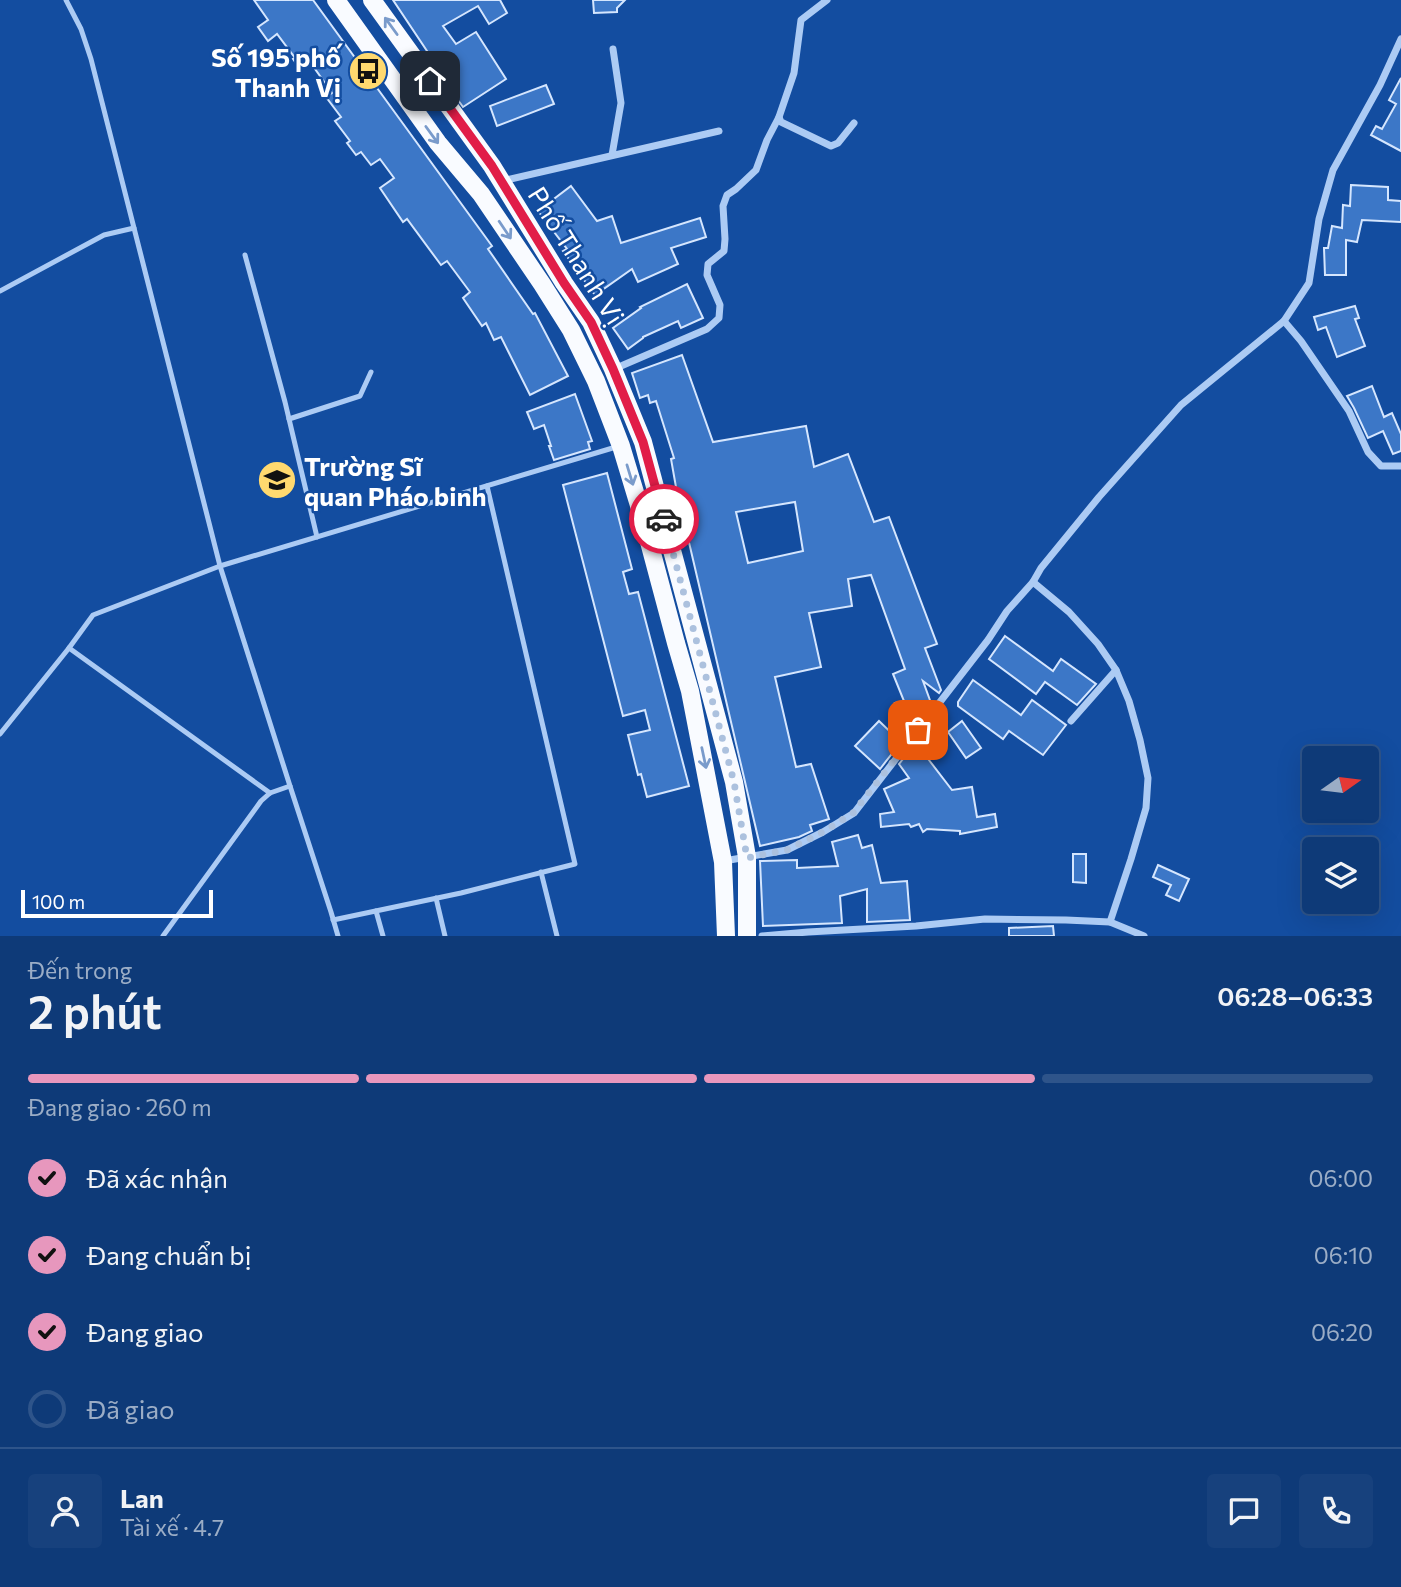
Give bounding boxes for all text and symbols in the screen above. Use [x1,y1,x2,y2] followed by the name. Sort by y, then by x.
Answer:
[384,17,398,36] one-way arrow
[211,41,343,103] place label: Số 195 phố Thanh Vị
[347,50,389,92] bus stop icon: Số 195 phố Thanh Vị
[400,51,460,111] pin
[411,62,449,100] icon: home
[425,126,440,144] one-way arrow
[522,181,632,329] street label: Phố Thanh Vị
[498,220,512,239] one-way arrow
[304,450,487,511] place label: Trường Sĩ quan Pháo binh
[256,459,298,501] school or university icon: Trường Sĩ quan Pháo binh
[624,464,637,486] one-way arrow
[629,484,699,554] courier
[645,500,683,538] icon: car
[888,700,948,760] pin
[899,711,937,749] icon: bag
[697,746,711,769] one-way arrow
[1302,746,1379,822] north arrow
[1302,746,1379,914] map controls
[1302,837,1379,914] button: layers
[21,887,214,919] scale bar
[32,890,85,913] text: 100 m
[28,956,132,984] text: Đến trong
[1217,980,1373,1011] text: 06:28–06:33
[28,982,162,1038] text: 2 phút
[28,1093,212,1121] text: Đang giao · 260 m
[28,1159,66,1197] icon: check
[87,1162,228,1193] text: Đã xác nhận
[1309,1164,1373,1192] text: 06:00
[28,1236,66,1274] icon: check
[87,1239,251,1270] text: Đang chuẩn bị
[1314,1241,1373,1269] text: 06:10
[28,1313,66,1351] icon: check
[87,1316,204,1347] text: Đang giao
[1311,1318,1373,1346] text: 06:20
[87,1393,175,1424] text: Đã giao
[28,1474,102,1548] button: person
[1207,1474,1281,1548] button: chat
[1299,1474,1373,1548] button: phone
[120,1482,164,1513] text: Lan
[120,1513,224,1541] text: Tài xế · 4.7

